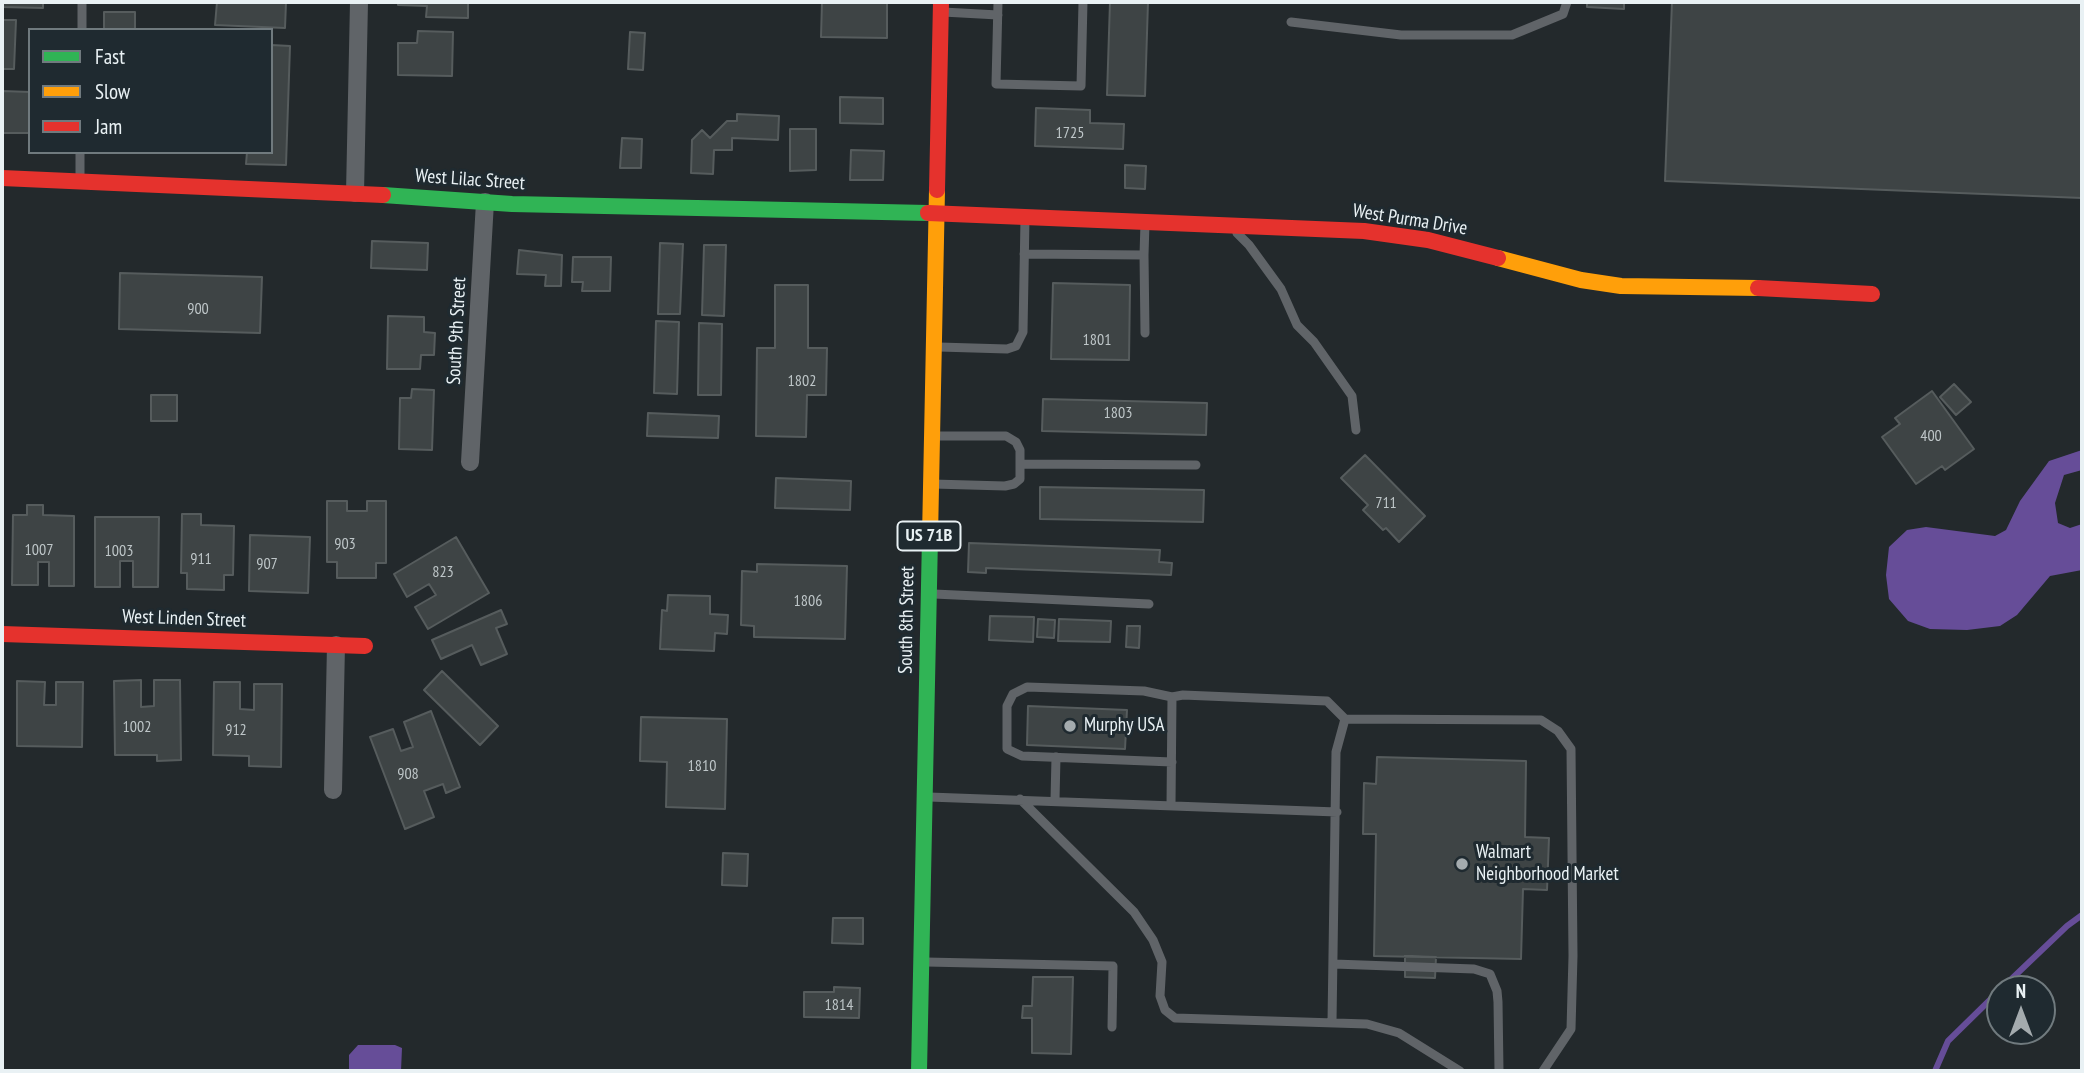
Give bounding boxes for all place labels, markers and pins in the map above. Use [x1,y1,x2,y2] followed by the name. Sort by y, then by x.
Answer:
[1084,715,1164,737] place label: Murphy USA
[1062,718,1078,734] marker: Murphy USA
[1476,842,1619,886] place label: Walmart Neighborhood Market
[1454,856,1470,872] marker: Walmart Neighborhood Market

